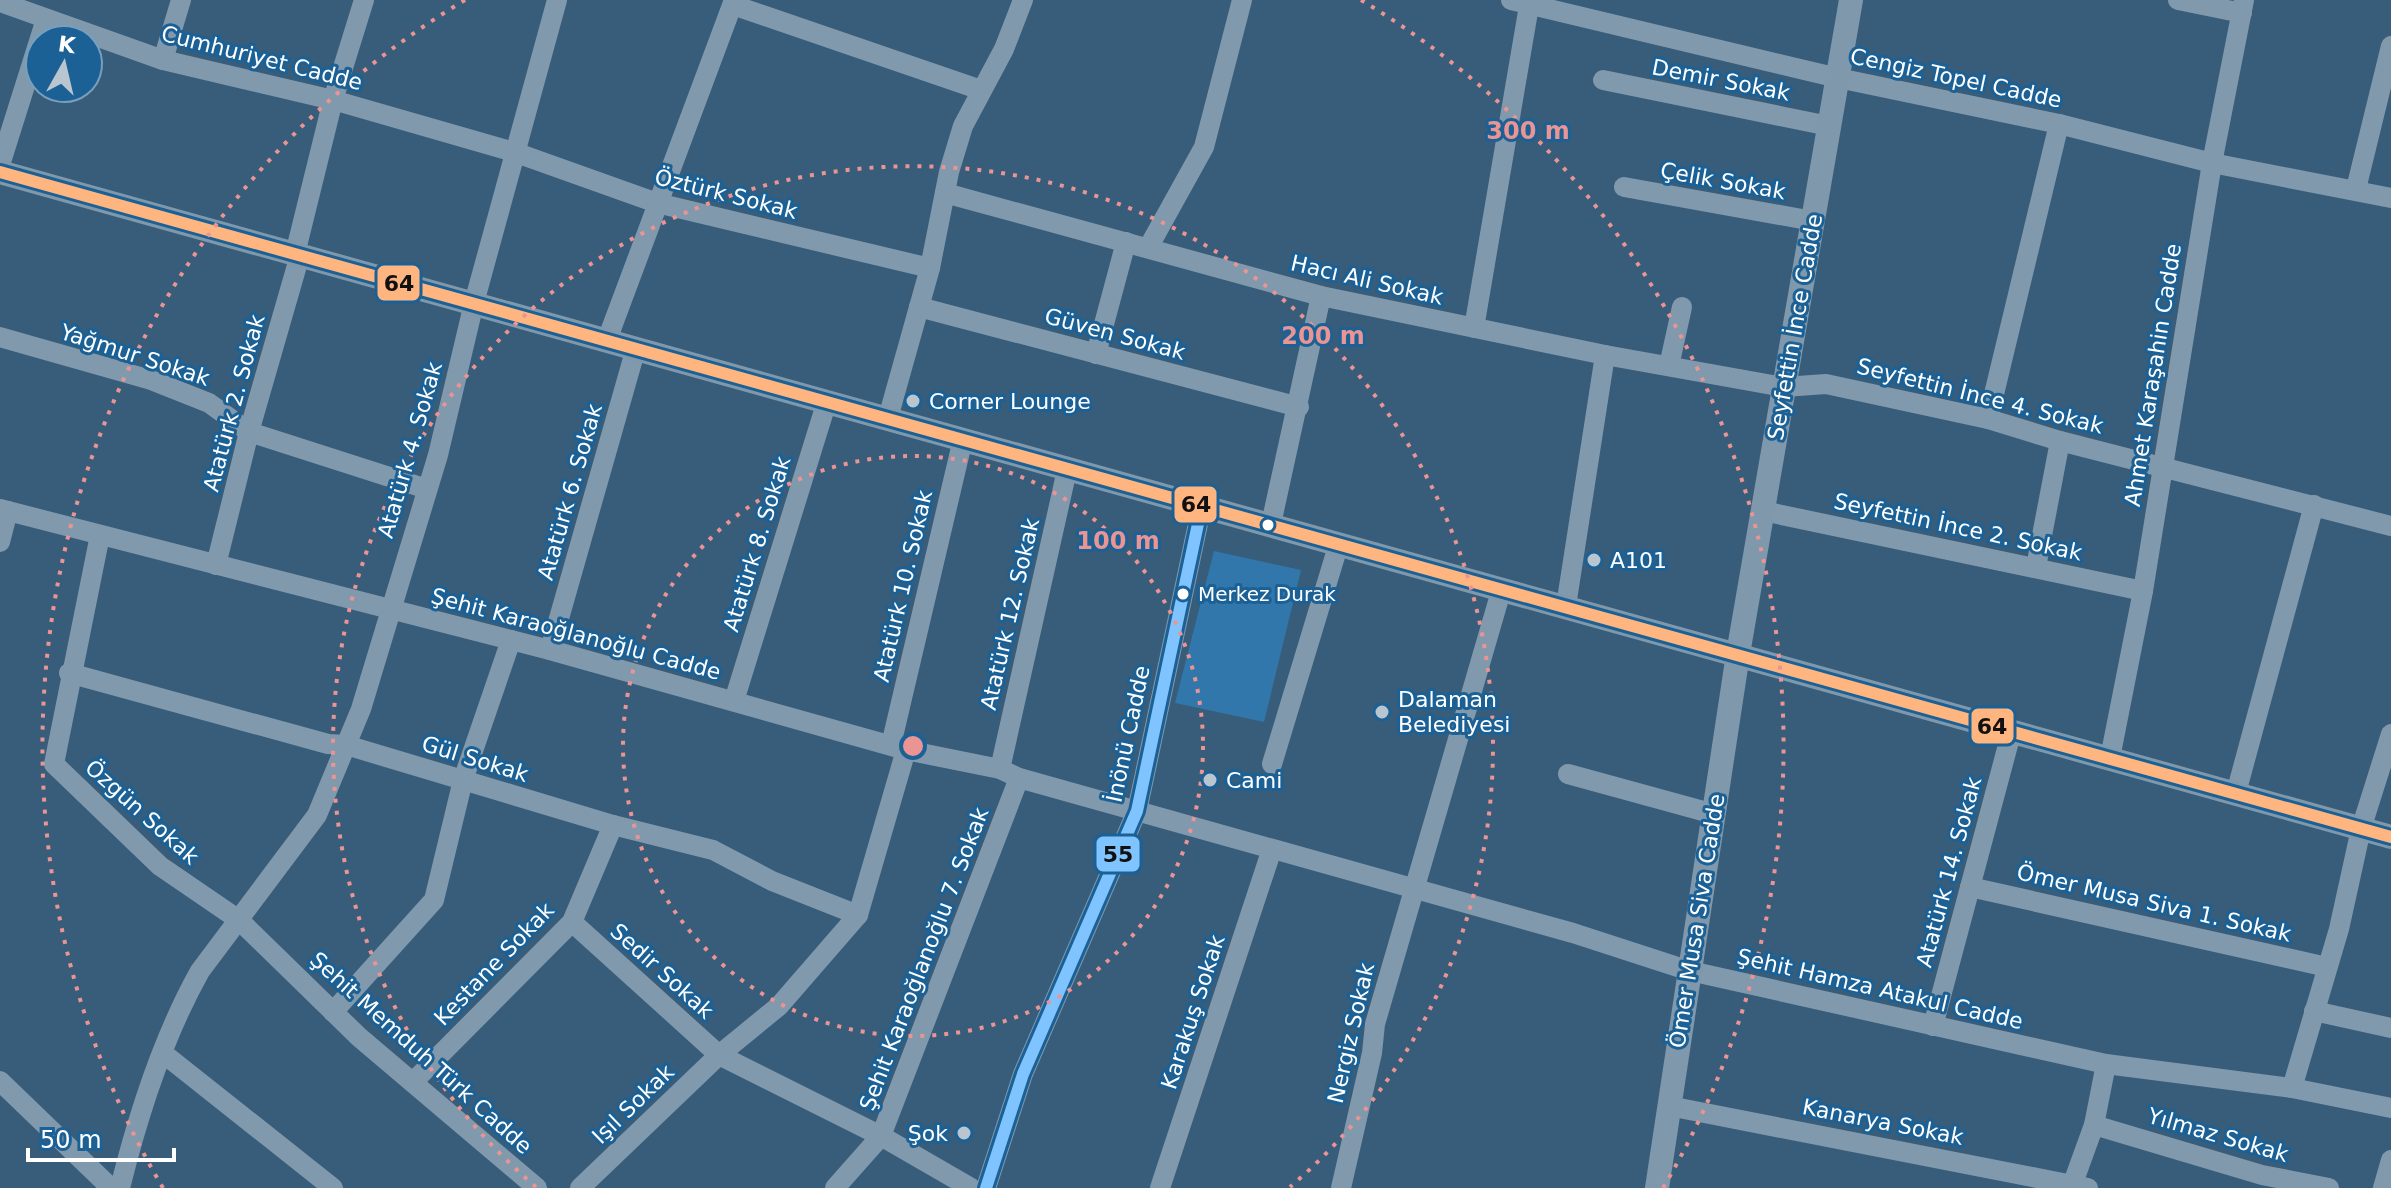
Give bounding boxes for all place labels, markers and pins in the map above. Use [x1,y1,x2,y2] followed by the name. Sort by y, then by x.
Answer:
[929,389,1091,414] place label: Corner Lounge
[904,392,922,410] marker: Corner Lounge
[1260,517,1276,533] unlabelled marker
[1610,548,1667,573] place label: A101
[1585,551,1603,569] marker: A101
[1198,582,1336,606] place label: Merkez Durak
[1175,586,1191,602] marker: Merkez Durak
[1398,687,1510,737] place label: Dalaman Belediyesi
[1373,703,1391,721] marker: Dalaman Belediyesi
[899,732,927,760] centre of rings
[1226,768,1282,793] place label: Cami
[1201,771,1219,789] marker: Cami
[908,1121,948,1146] place label: Şok
[955,1124,973,1142] marker: Şok

